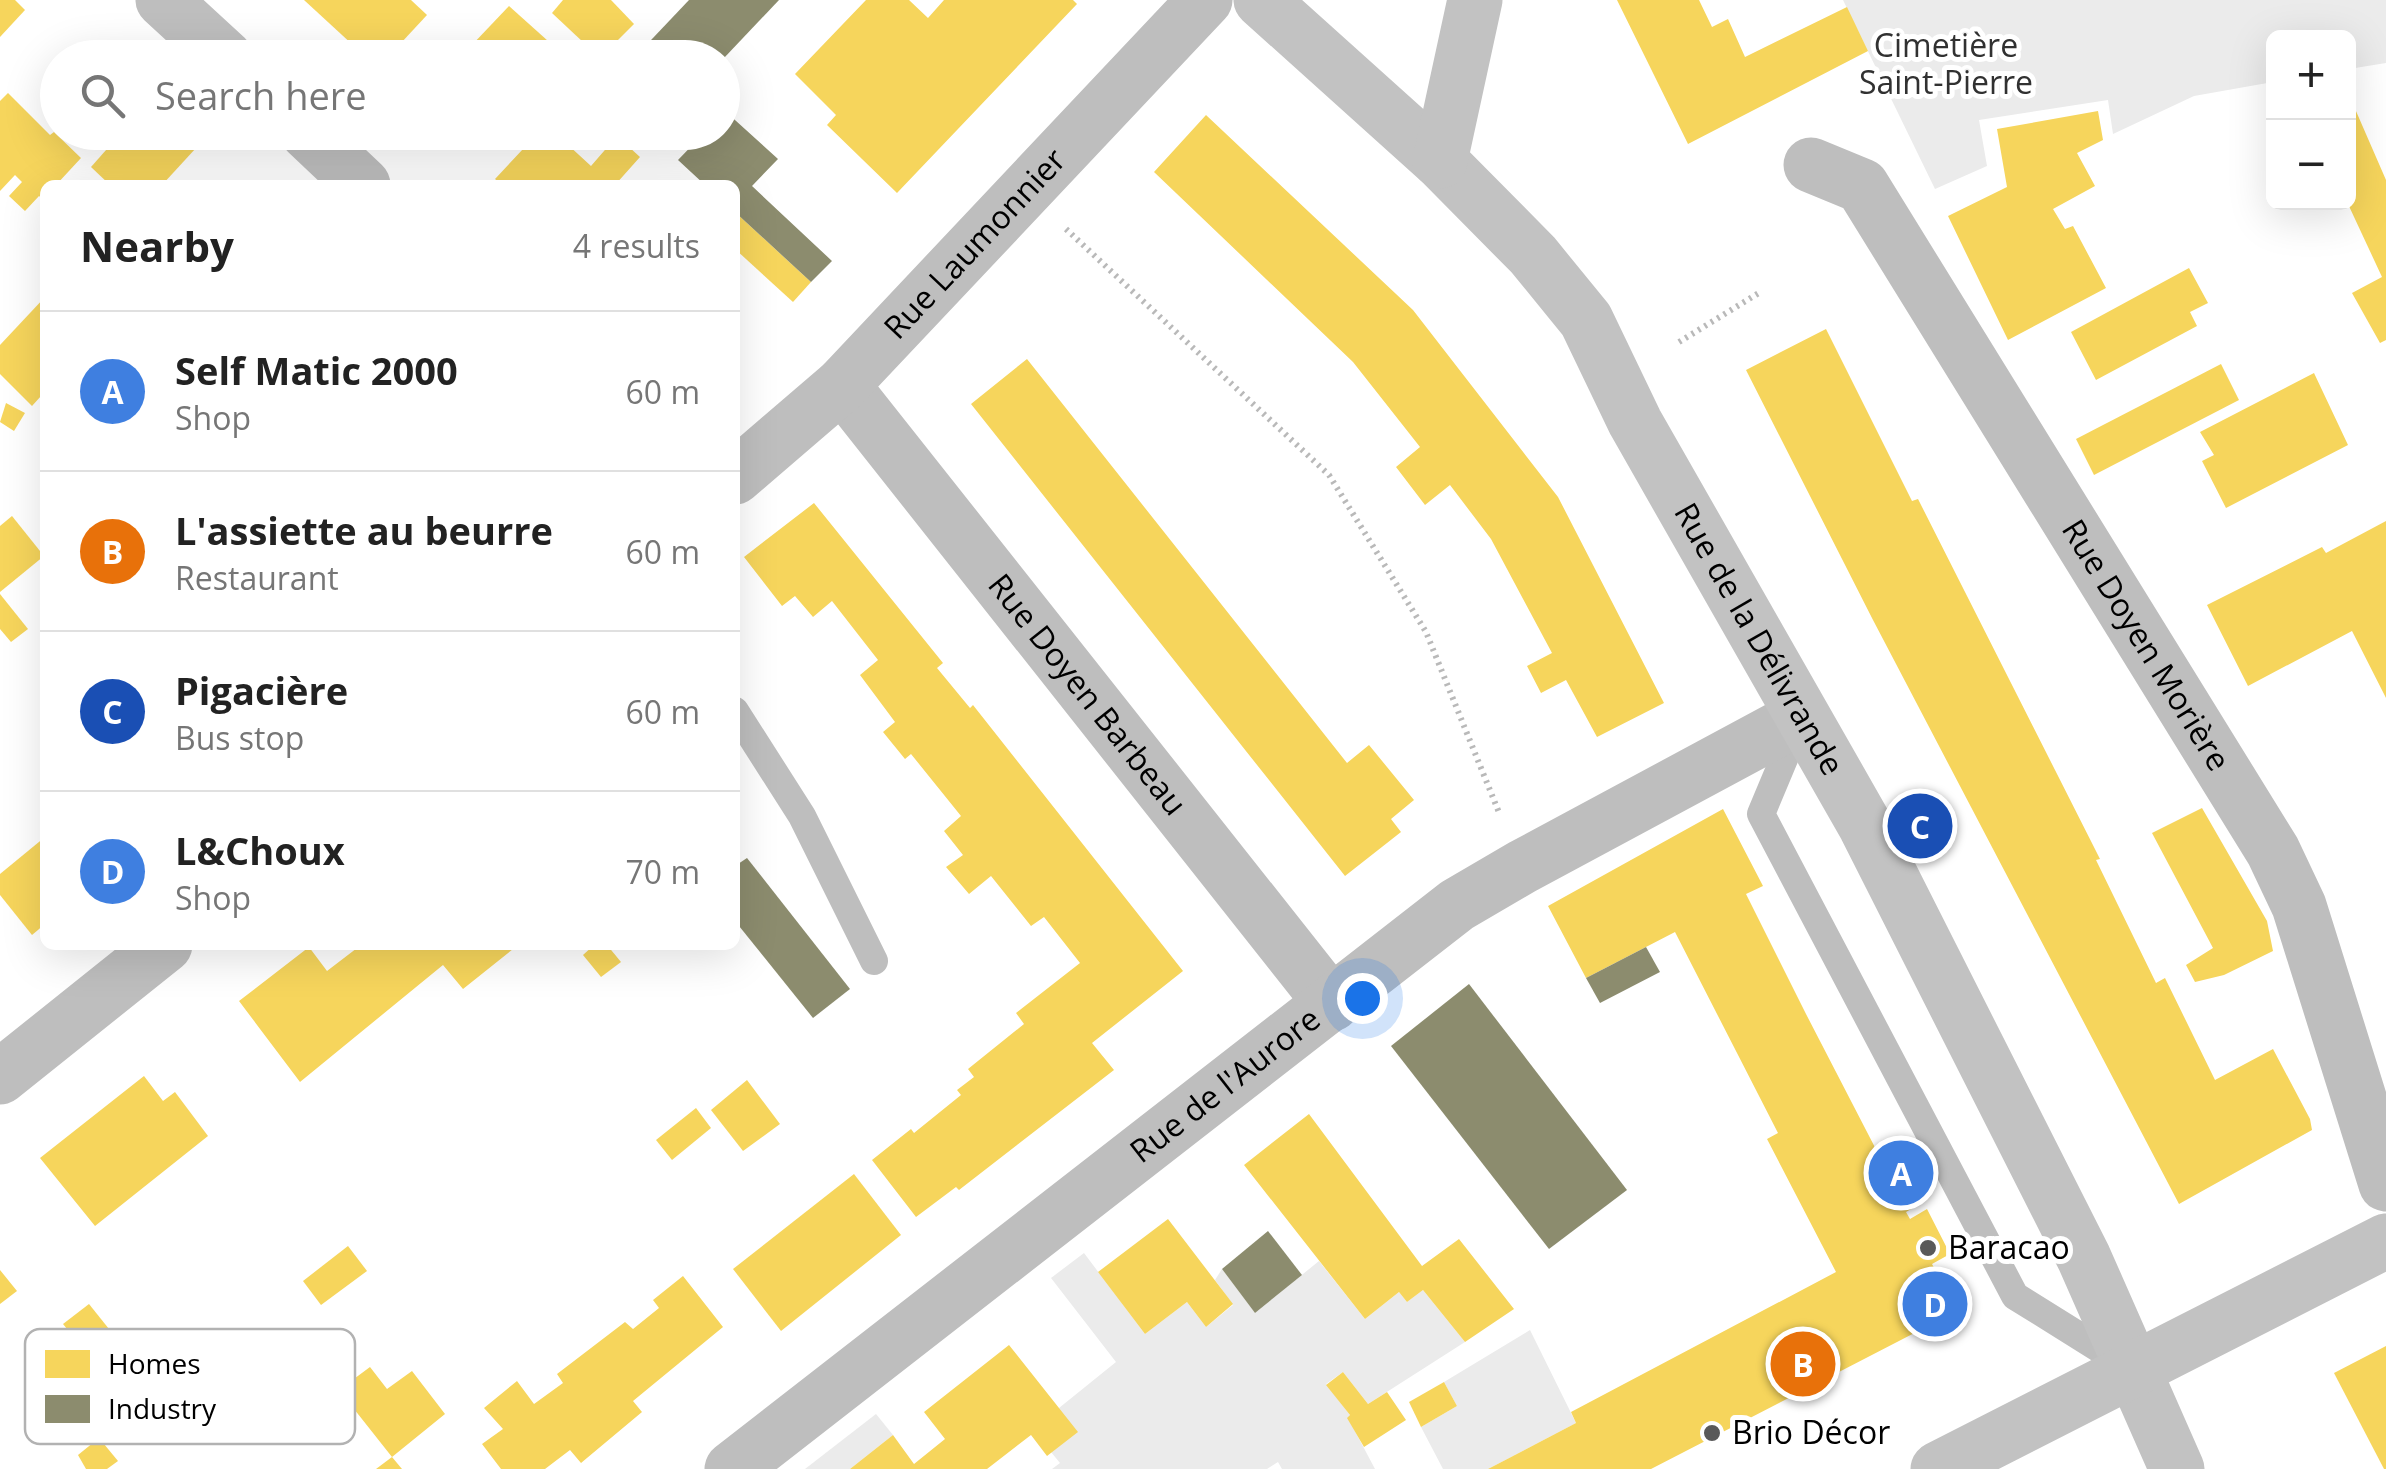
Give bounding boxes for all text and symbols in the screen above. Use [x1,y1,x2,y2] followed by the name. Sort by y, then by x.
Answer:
[1859,23,2033,103] park label: Cimetière Saint-Pierre
[2266,30,2356,210] map controls
[2266,30,2356,120] button: +
[40,40,740,150] search box
[75,68,130,123] icon: search
[155,69,367,121] text: Search here
[2266,120,2356,210] button: −
[874,138,1074,348] street label: Rue Laumonnier
[80,217,234,274] text: Nearby
[573,224,700,267] text: 4 results
[175,344,458,396] text: Self Matic 2000
[101,370,124,413] text: A
[625,370,700,413] text: 60 m
[175,396,251,439] text: Shop
[1665,494,1855,782] street label: Rue de la Délivrande
[175,504,553,556] text: L'assiette au beurre
[2053,511,2241,778] street label: Rue Doyen Morière
[102,530,123,573] text: B
[625,530,700,573] text: 60 m
[175,556,339,599] text: Restaurant
[979,564,1197,823] street label: Rue Doyen Barbeau
[175,664,348,716] text: Pigacière
[102,690,123,733] text: C
[625,690,700,733] text: 60 m
[175,716,304,759] text: Bus stop
[1888,788,1952,864] pin: C
[175,824,345,876] text: L&Choux
[101,850,124,893] text: D
[625,850,700,893] text: 70 m
[175,876,251,919] text: Shop
[1337,973,1388,1024] your location
[1120,997,1328,1172] street label: Rue de l'Aurore
[1868,1136,1934,1210] pin: A
[1948,1225,2070,1268] place label: Baracao
[1917,1237,1939,1259] marker: Baracao
[1902,1266,1968,1342] pin: D
[1770,1326,1836,1402] pin: B
[25,1329,355,1444] legend
[108,1344,200,1382] text: Homes
[108,1389,217,1427] text: Industry
[1732,1410,1890,1453] place label: Brio Décor
[1701,1422,1723,1444] marker: Brio Décor

